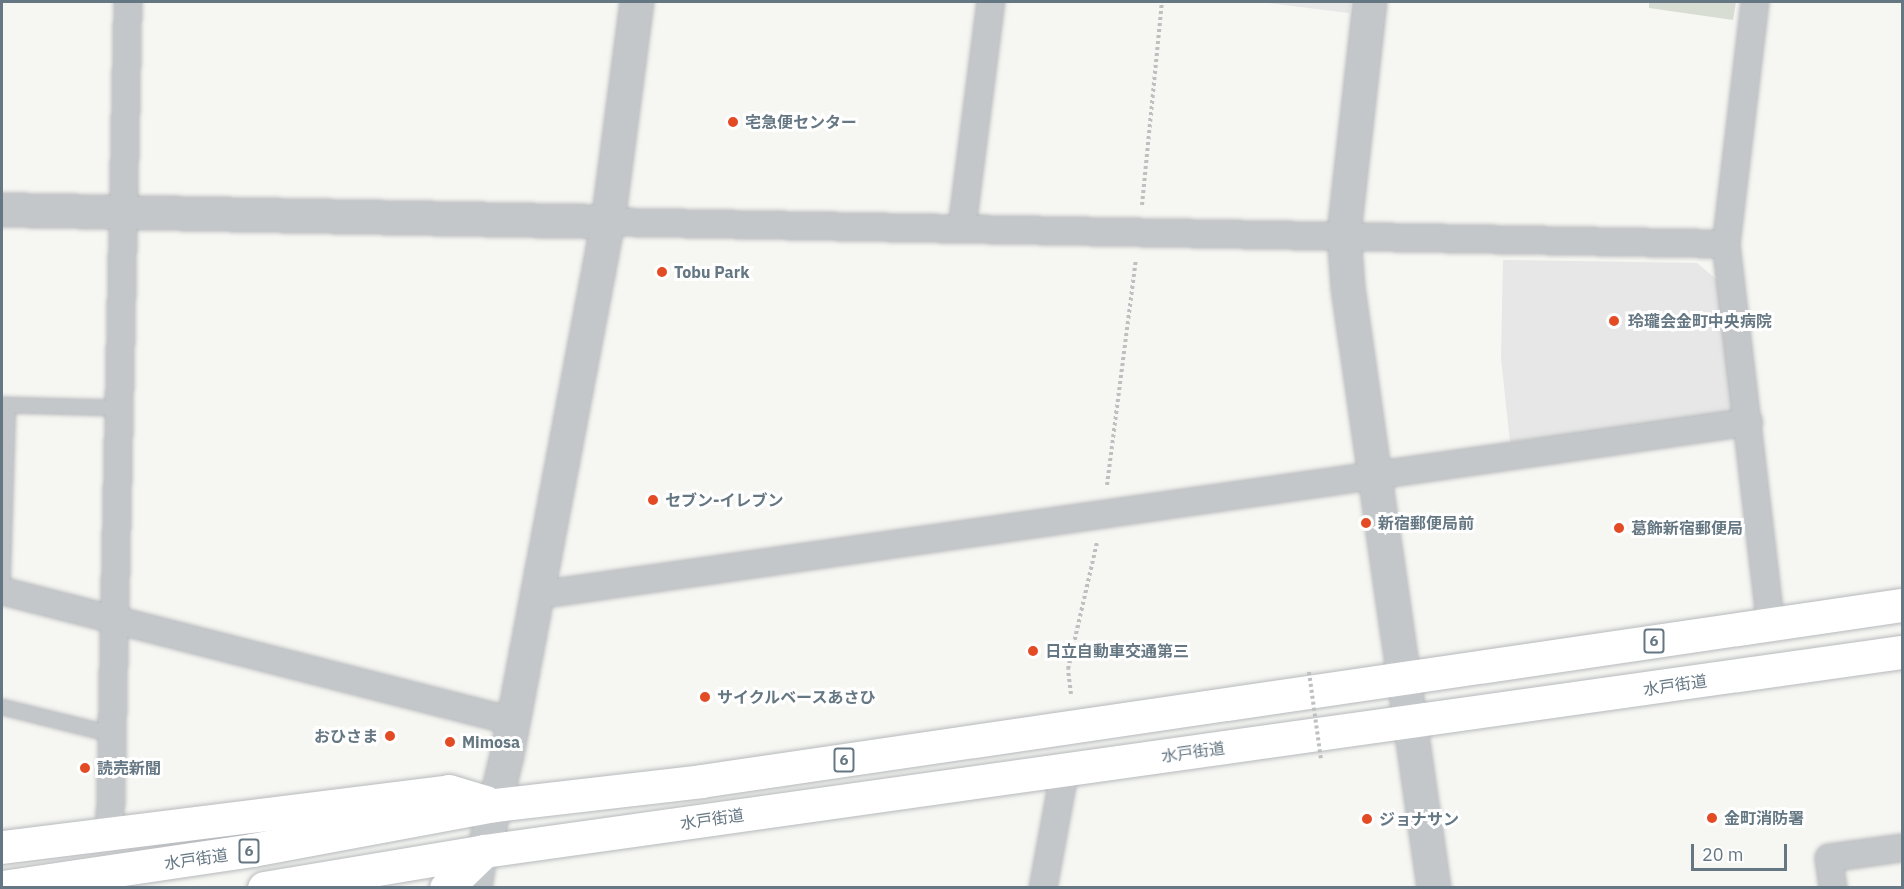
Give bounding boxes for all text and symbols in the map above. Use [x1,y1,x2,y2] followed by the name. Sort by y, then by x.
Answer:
[745,112,857,132] place label: 宅急便センター
[726,115,740,129] marker: 宅急便センター
[674,262,749,282] place label: Tobu Park
[655,265,669,279] marker: Tobu Park
[1628,311,1772,331] place label: 玲瓏会金町中央病院
[1605,312,1623,330] marker: 玲瓏会金町中央病院
[665,490,783,510] place label: セブン-イレブン
[646,493,660,507] marker: セブン-イレブン
[1378,513,1474,533] place label: 新宿郵便局前
[1359,516,1373,530] marker: 新宿郵便局前
[1631,518,1743,538] place label: 葛飾新宿郵便局
[1612,521,1626,535] marker: 葛飾新宿郵便局
[1644,629,1664,653] road number: 6
[1045,641,1189,661] place label: 日立自動車交通第三
[1026,644,1040,658] marker: 日立自動車交通第三
[1642,671,1708,699] street label: 水戸街道
[717,687,877,707] place label: サイクルベースあさひ
[698,690,712,704] marker: サイクルベースあさひ
[314,726,378,746] place label: おひさま
[383,729,397,743] marker: おひさま
[462,732,520,752] place label: Mimosa
[443,735,457,749] marker: Mimosa
[1160,738,1226,766] street label: 水戸街道
[834,748,854,772] road number: 6
[97,758,161,778] place label: 読売新聞
[78,761,92,775] marker: 読売新聞
[679,805,745,833] street label: 水戸街道
[1724,808,1804,828] place label: 金町消防署
[1379,809,1459,829] place label: ジョナサン
[1705,811,1719,825] marker: 金町消防署
[1360,812,1374,826] marker: ジョナサン
[1694,832,1790,870] scale bar
[238,839,260,863] road number: 6
[1702,843,1744,866] text: 20 m
[163,845,229,873] street label: 水戸街道

